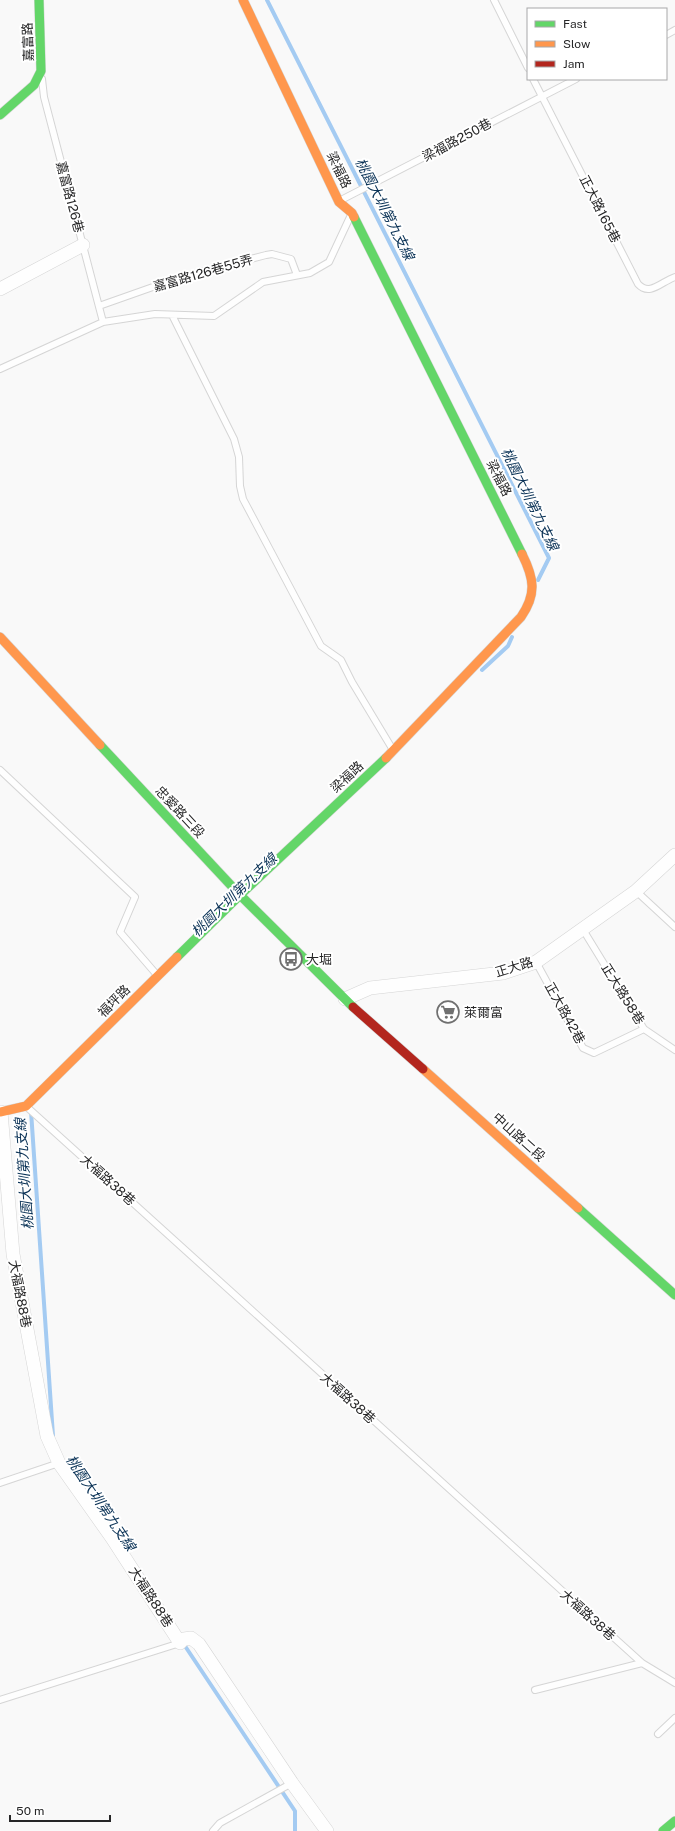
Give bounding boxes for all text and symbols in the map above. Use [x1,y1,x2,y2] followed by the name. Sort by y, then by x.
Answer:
[527,8,667,80] legend
[563,17,588,31] text: Fast
[20,22,36,62] street label: 嘉富路
[563,37,591,51] text: Slow
[563,57,585,71] text: Jam
[420,116,494,164] street label: 梁福路250巷
[324,149,354,191] street label: 梁福路
[352,155,418,264] water label: 桃園大圳第九支線
[53,160,87,234] street label: 嘉富路126巷
[577,173,623,245] street label: 正大路165巷
[152,252,254,294] street label: 嘉富路126巷55弄
[498,445,563,555] water label: 桃園大圳第九支線
[483,457,515,499] street label: 梁福路
[328,758,366,796] street label: 梁福路
[152,783,208,841] street label: 忠愛路三段
[188,849,281,940] water label: 桃園大圳第九支線
[278,946,304,972] bus stop icon: 大堀
[306,952,332,967] place label: 大堀
[493,954,535,980] street label: 正大路
[598,961,648,1027] street label: 正大路58巷
[542,980,588,1046] street label: 正大路42巷
[95,982,133,1020] street label: 福坪路
[435,999,461,1025] supermarket icon: 萊爾富
[464,1005,503,1020] place label: 萊爾富
[490,1110,548,1164] street label: 中山路二段
[12,1116,36,1230] water label: 桃園大圳第九支線
[78,1151,138,1209] street label: 大福路38巷
[6,1259,34,1329] street label: 大福路88巷
[318,1369,378,1427] street label: 大福路38巷
[63,1452,140,1556] water label: 桃園大圳第九支線
[126,1564,176,1630] street label: 大福路88巷
[558,1586,618,1644] street label: 大福路38巷
[10,1797,110,1823] scale bar
[16,1804,44,1818] text: 50 m

